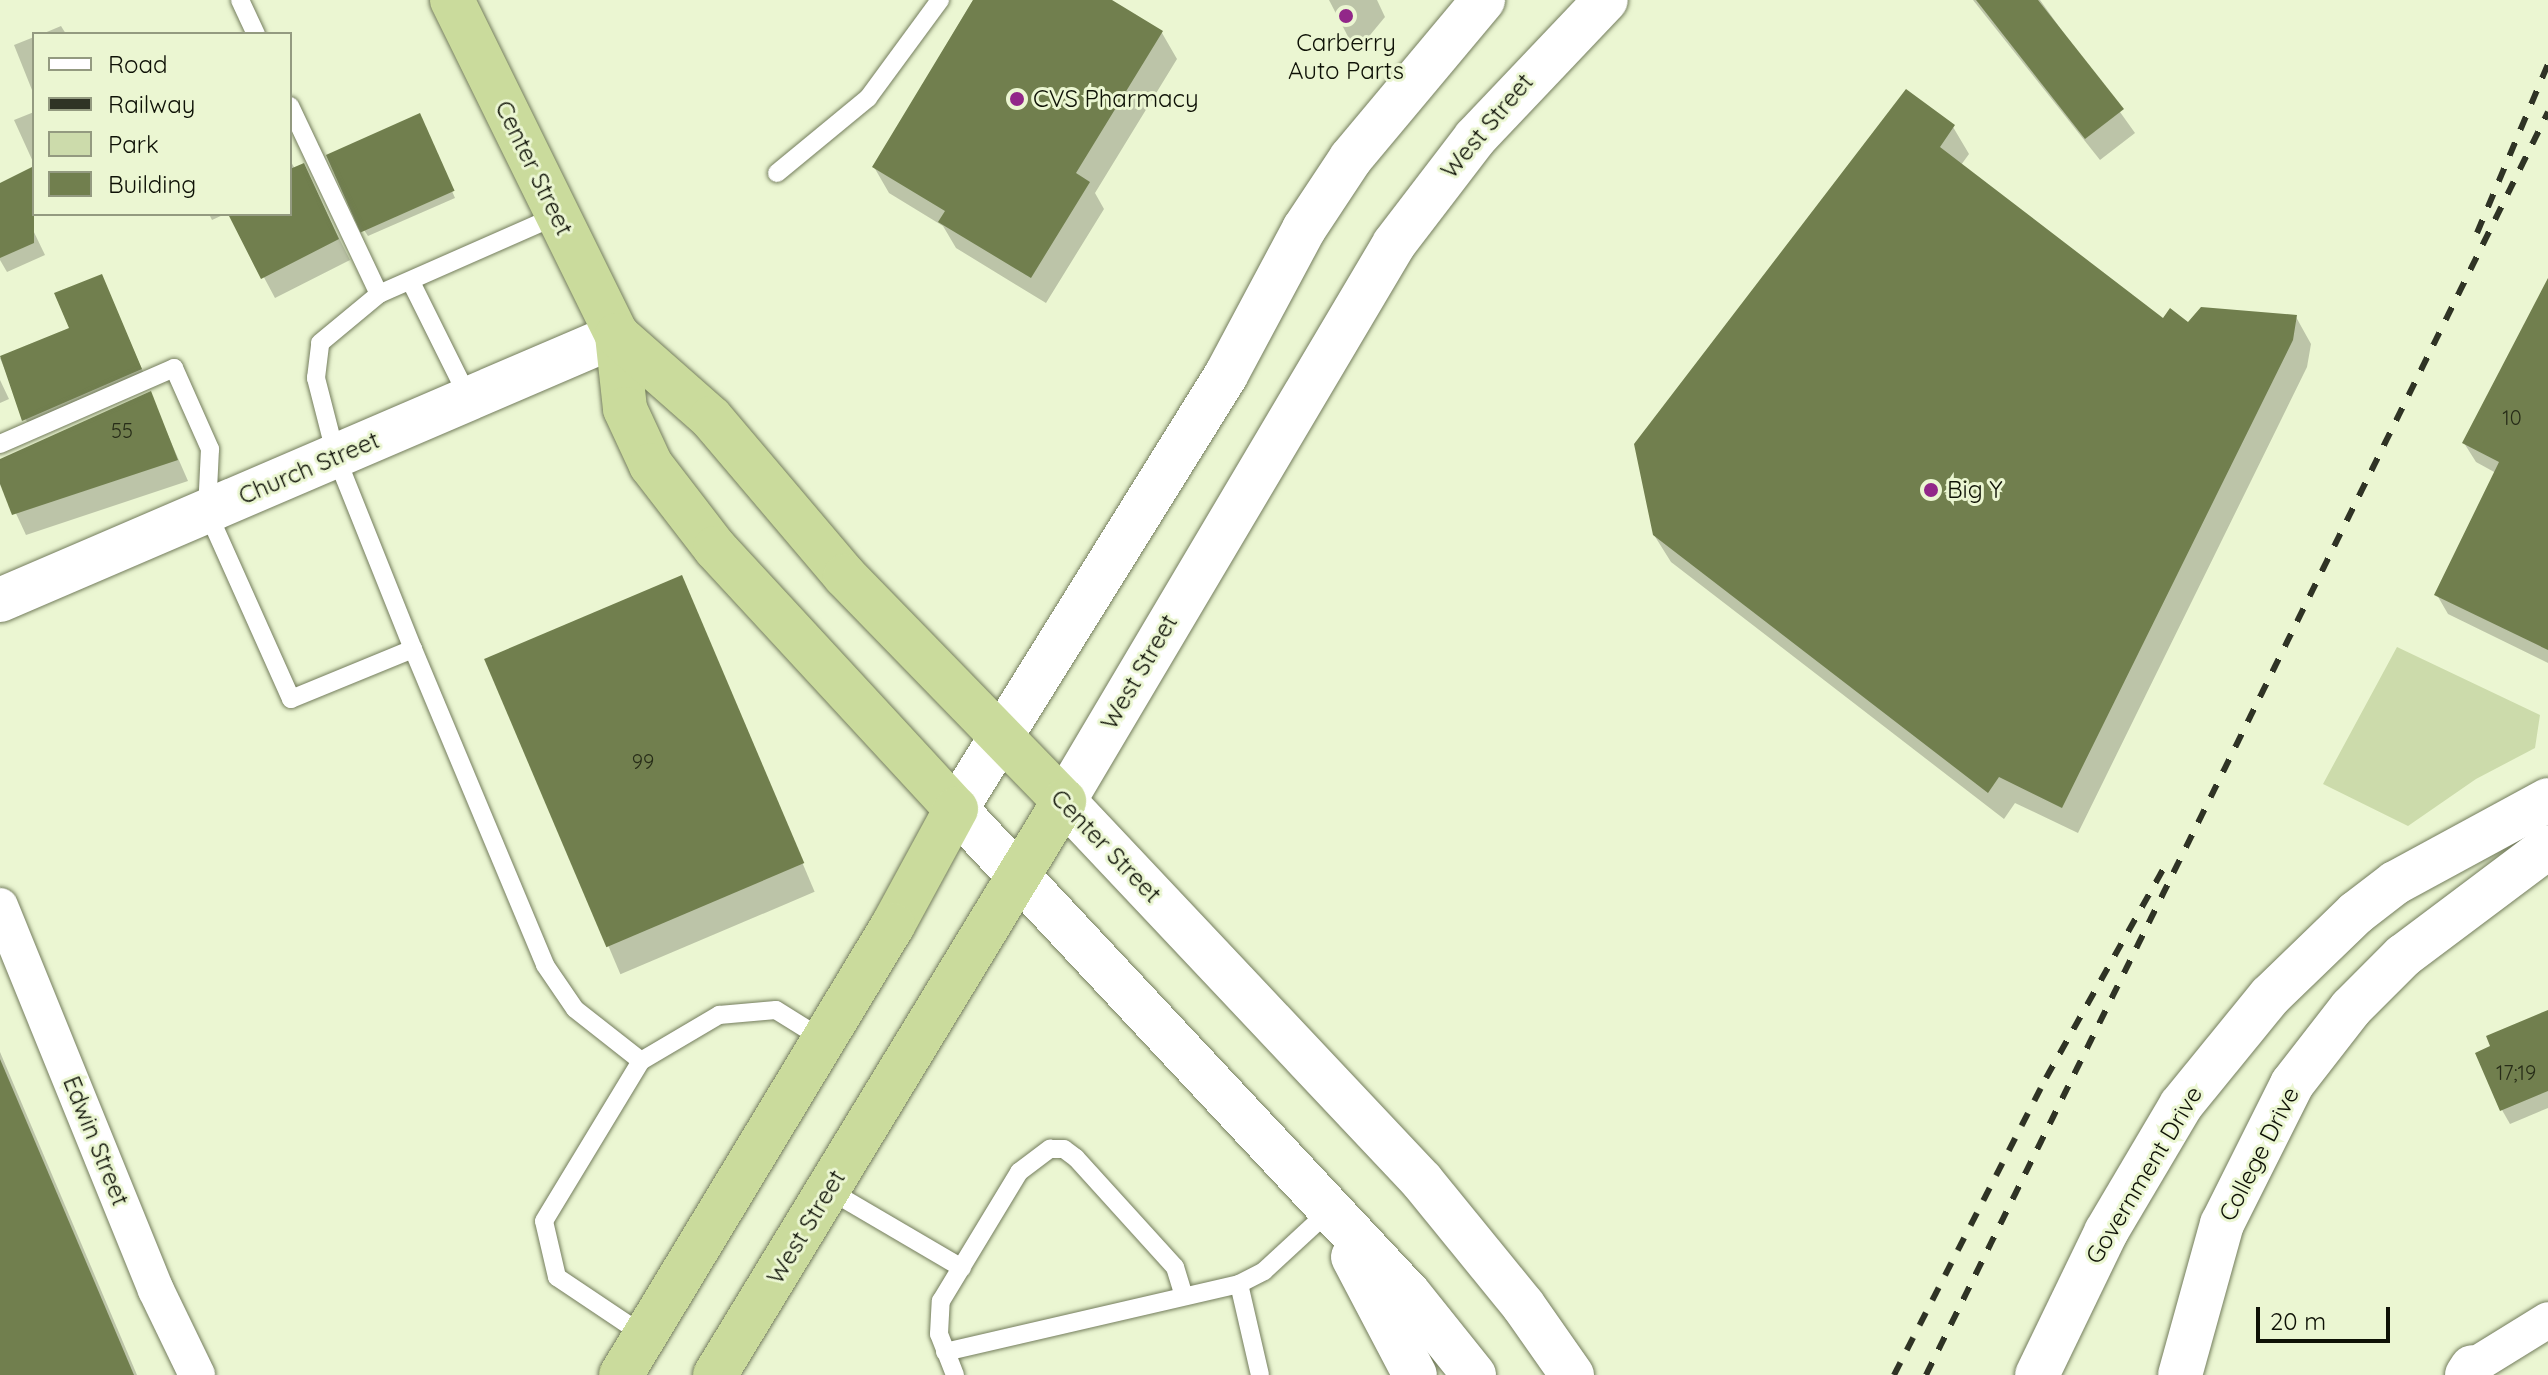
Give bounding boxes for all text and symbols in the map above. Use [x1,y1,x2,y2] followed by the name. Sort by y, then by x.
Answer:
[1337,7,1355,25] marker: Carberry Auto Parts
[1288,29,1404,85] place label: Carberry Auto Parts
[32,32,292,216] legend
[108,49,168,79] text: Road
[1435,68,1539,184] street label: West Street
[1033,85,1199,113] place label: CVS Pharmacy
[108,89,195,119] text: Railway
[1008,90,1026,108] marker: CVS Pharmacy
[489,96,579,240] street label: Center Street
[108,129,159,159] text: Park
[108,169,196,199] text: Building
[2502,405,2522,429] house number: 10
[111,418,133,442] house number: 55
[234,425,384,511] street label: Church Street
[1947,476,2003,504] place label: Big Y
[1922,481,1940,499] marker: Big Y
[1095,609,1183,735] street label: West Street
[632,749,654,773] house number: 99
[1045,783,1167,909] street label: Center Street
[2496,1060,2536,1084] house number: 17;19
[57,1072,135,1210] street label: Edwin Street
[2080,1081,2208,1269] street label: Government Drive
[2213,1082,2305,1226] street label: College Drive
[761,1165,851,1289] street label: West Street
[2260,1291,2394,1341] scale bar
[2270,1306,2326,1336] text: 20 m

